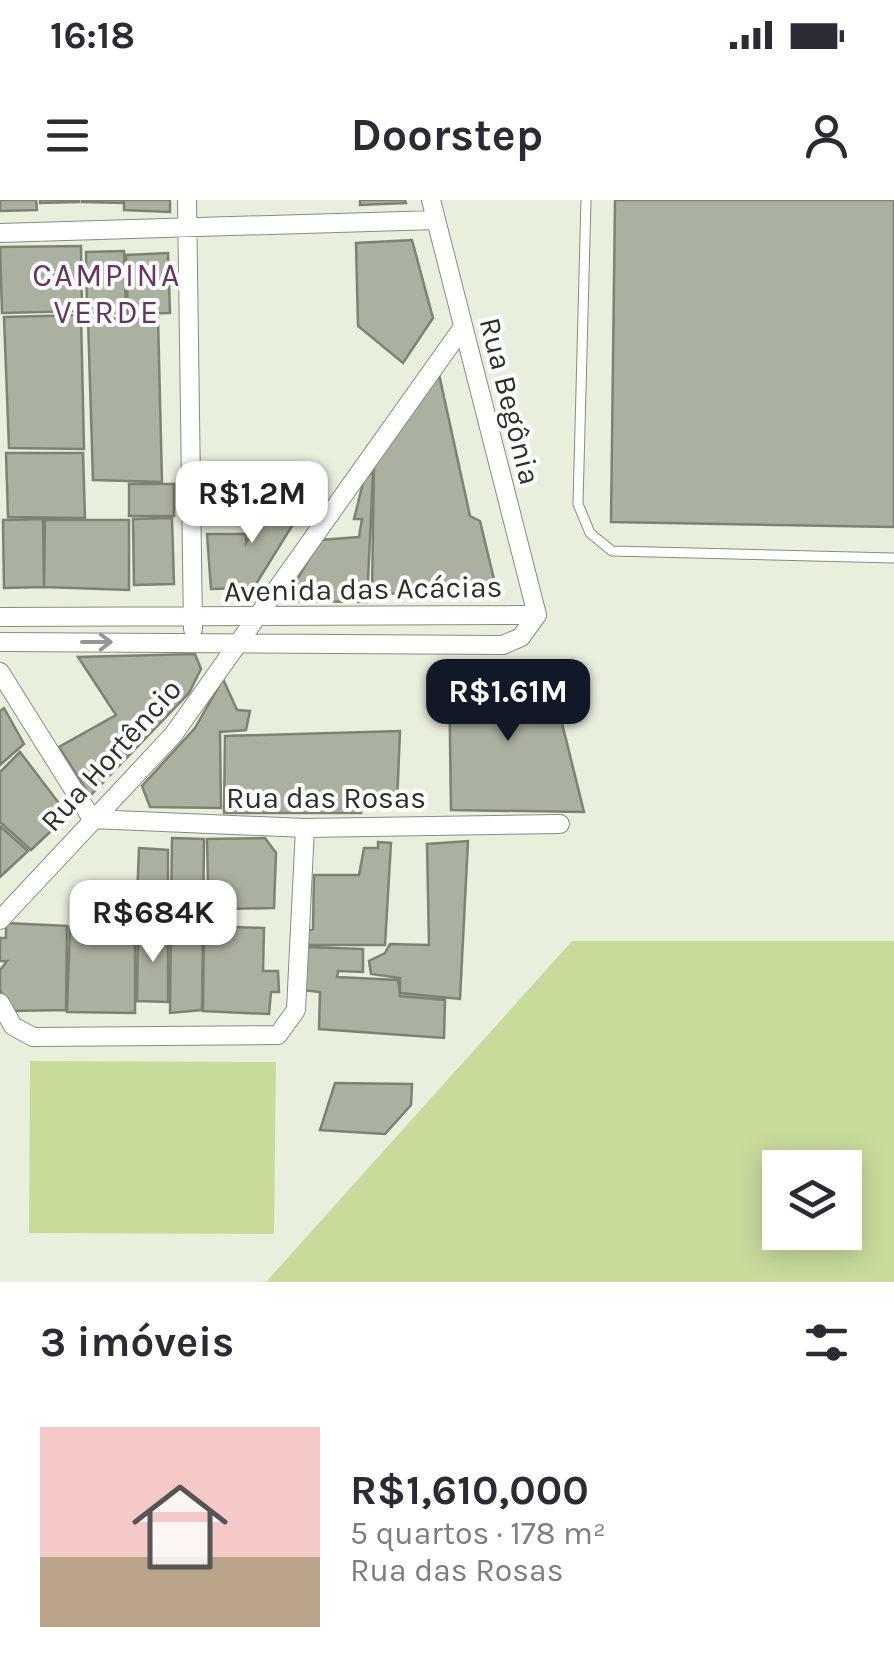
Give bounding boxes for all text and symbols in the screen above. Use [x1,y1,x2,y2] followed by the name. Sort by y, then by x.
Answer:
[50,13,135,58] text: 16:18
[40,108,95,163] icon: menu
[799,108,854,163] icon: person
[351,109,543,161] text: Doorstep
[32,257,182,331] district label: CAMPINA VERDE
[472,314,548,488] street label: Rua Begônia
[171,461,333,546] pin: R$1.2M
[198,475,306,512] text: R$1.2M
[223,569,503,609] street label: Avenida das Acácias
[80,632,113,652] one-way arrow
[416,659,600,744] pin: R$1.61M
[33,671,189,839] street label: Rua Hortêncio
[448,673,568,710] text: R$1.61M
[226,780,426,816] street label: Rua das Rosas
[72,880,234,965] pin: R$684K
[92,894,214,931] text: R$684K
[762,1150,862,1250] map controls
[762,1150,862,1250] button: layers
[799,1315,854,1370] icon: filters
[40,1317,234,1367] text: 3 imóveis
[350,1465,589,1515] text: R$1,610,000
[120,1467,240,1587] icon: home
[350,1515,606,1552] text: 5 quartos · 178 m²
[350,1552,564,1589] text: Rua das Rosas

